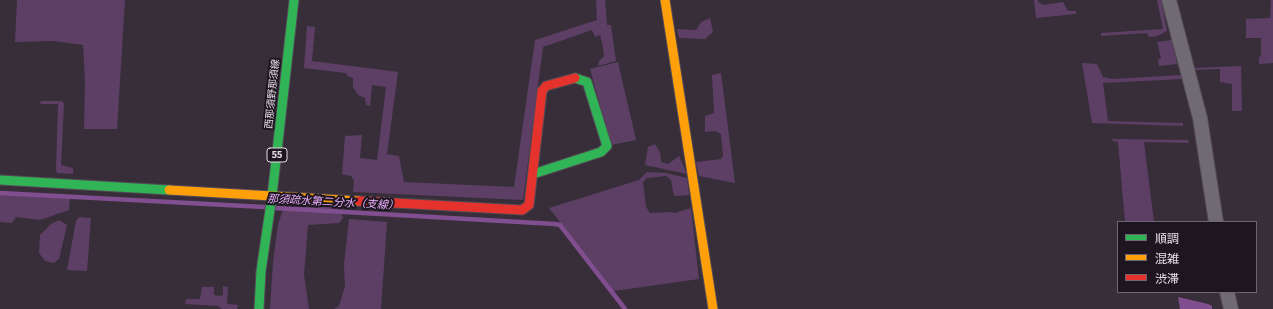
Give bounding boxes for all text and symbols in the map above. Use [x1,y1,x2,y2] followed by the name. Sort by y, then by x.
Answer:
[262,59,282,129] street label: 西那須野那須線
[267,148,287,162] road number: 55
[267,192,399,212] water label: 那須疏水第二分水（支線）
[1117,221,1257,293] legend
[1155,231,1179,245] text: 順調
[1155,251,1179,265] text: 混雑
[1155,271,1179,285] text: 渋滞

